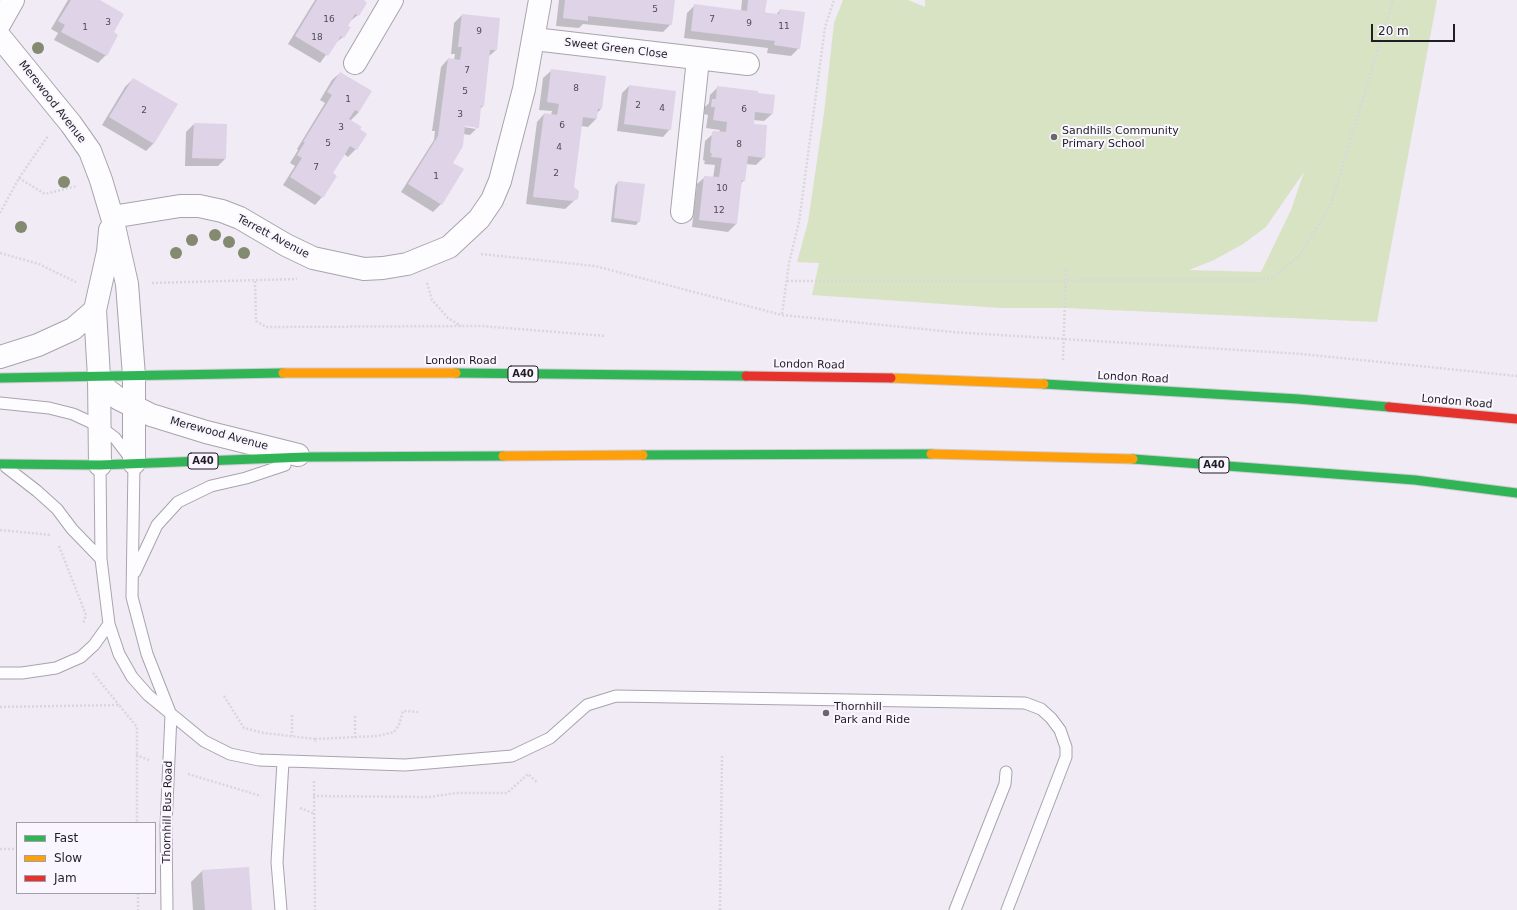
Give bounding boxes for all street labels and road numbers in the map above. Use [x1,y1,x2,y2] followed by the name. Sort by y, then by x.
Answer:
[564,36,668,62] street label: Sweet Green Close
[16,58,88,146] street label: Merewood Avenue
[235,212,311,262] street label: Terrett Avenue
[425,354,497,368] street label: London Road
[773,358,845,372] street label: London Road
[508,366,538,382] road number: A40
[1097,370,1169,386] street label: London Road
[1421,392,1493,412] street label: London Road
[168,415,270,453] street label: Merewood Avenue
[188,453,218,469] road number: A40
[1199,457,1229,473] road number: A40
[161,761,175,863] street label: Thornhill Bus Road

